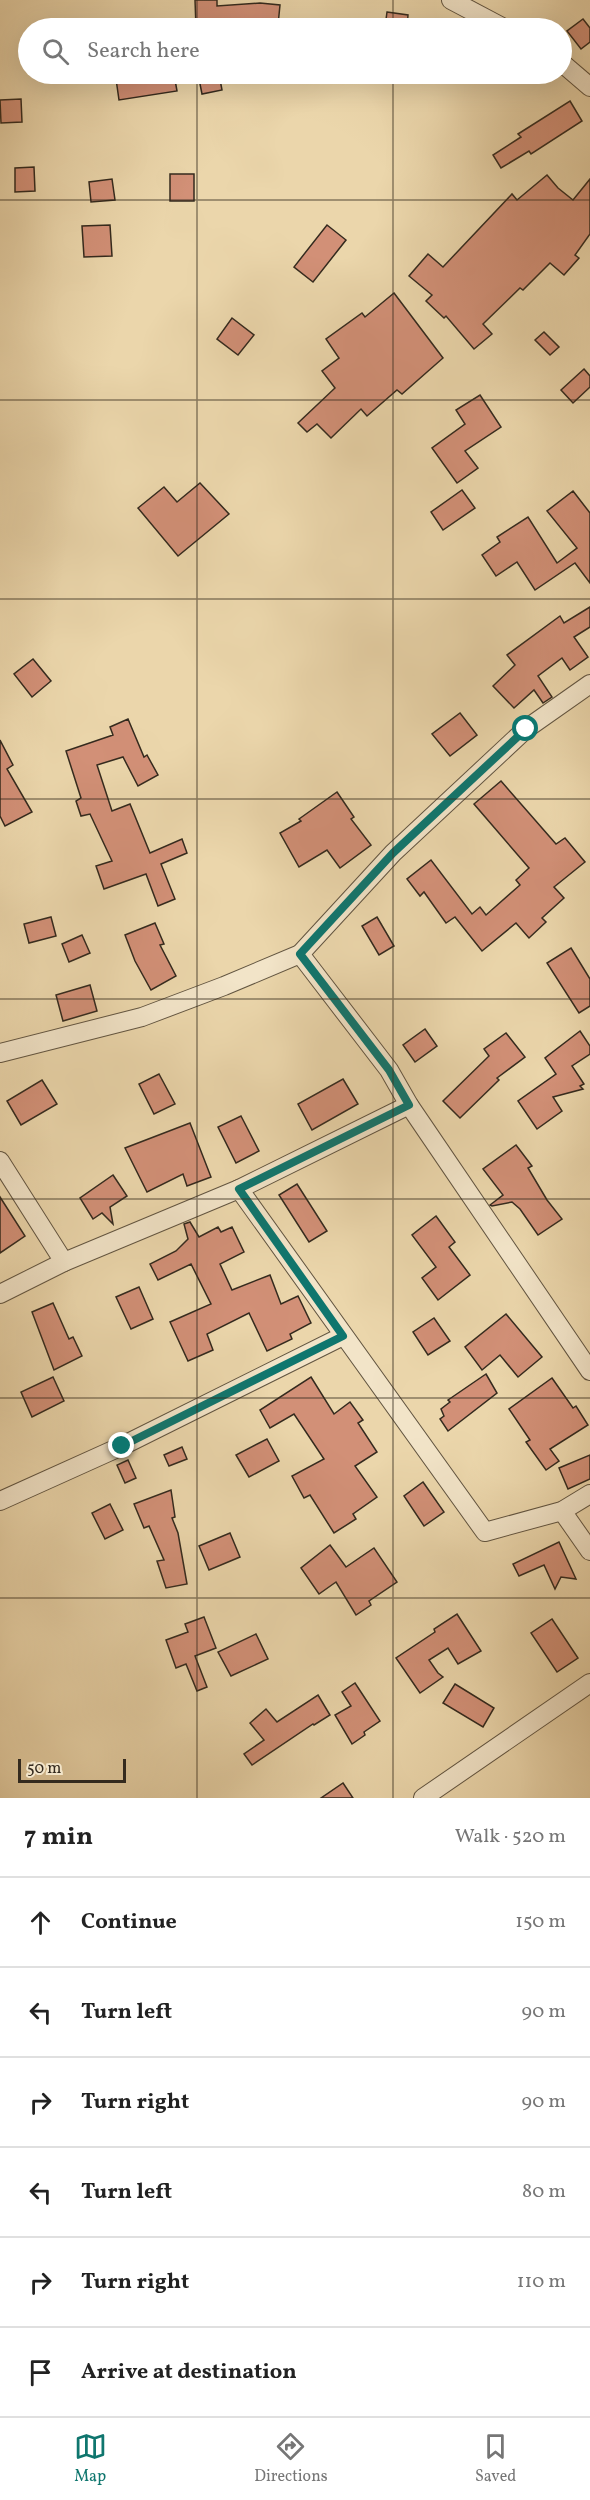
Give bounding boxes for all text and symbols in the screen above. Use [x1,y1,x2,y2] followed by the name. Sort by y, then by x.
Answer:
[18,18,572,84] search box
[39,35,72,68] icon: search
[87,36,200,67] text: Search here
[512,715,538,741] route start
[108,1432,134,1458] route end
[18,1756,126,1784] scale bar
[27,1758,61,1780] text: 50 m
[24,1819,93,1855] text: 7 min
[455,1823,566,1851] text: Walk · 520 m
[24,1906,57,1939] icon: ahead
[81,1907,177,1938] text: Continue
[515,1908,566,1936] text: 150 m
[24,1996,57,2029] icon: left
[81,1997,172,2028] text: Turn left
[522,1998,566,2026] text: 90 m
[24,2086,57,2119] icon: right
[81,2087,189,2118] text: Turn right
[522,2088,566,2116] text: 90 m
[24,2176,57,2209] icon: left
[81,2177,172,2208] text: Turn left
[522,2178,566,2206] text: 80 m
[24,2266,57,2299] icon: right
[81,2267,189,2298] text: Turn right
[517,2268,566,2296] text: 110 m
[24,2356,57,2389] icon: arrive
[81,2357,297,2388] text: Arrive at destination
[74,2430,107,2488] tab: Map
[254,2430,328,2488] tab: Directions
[475,2430,516,2488] tab: Saved

